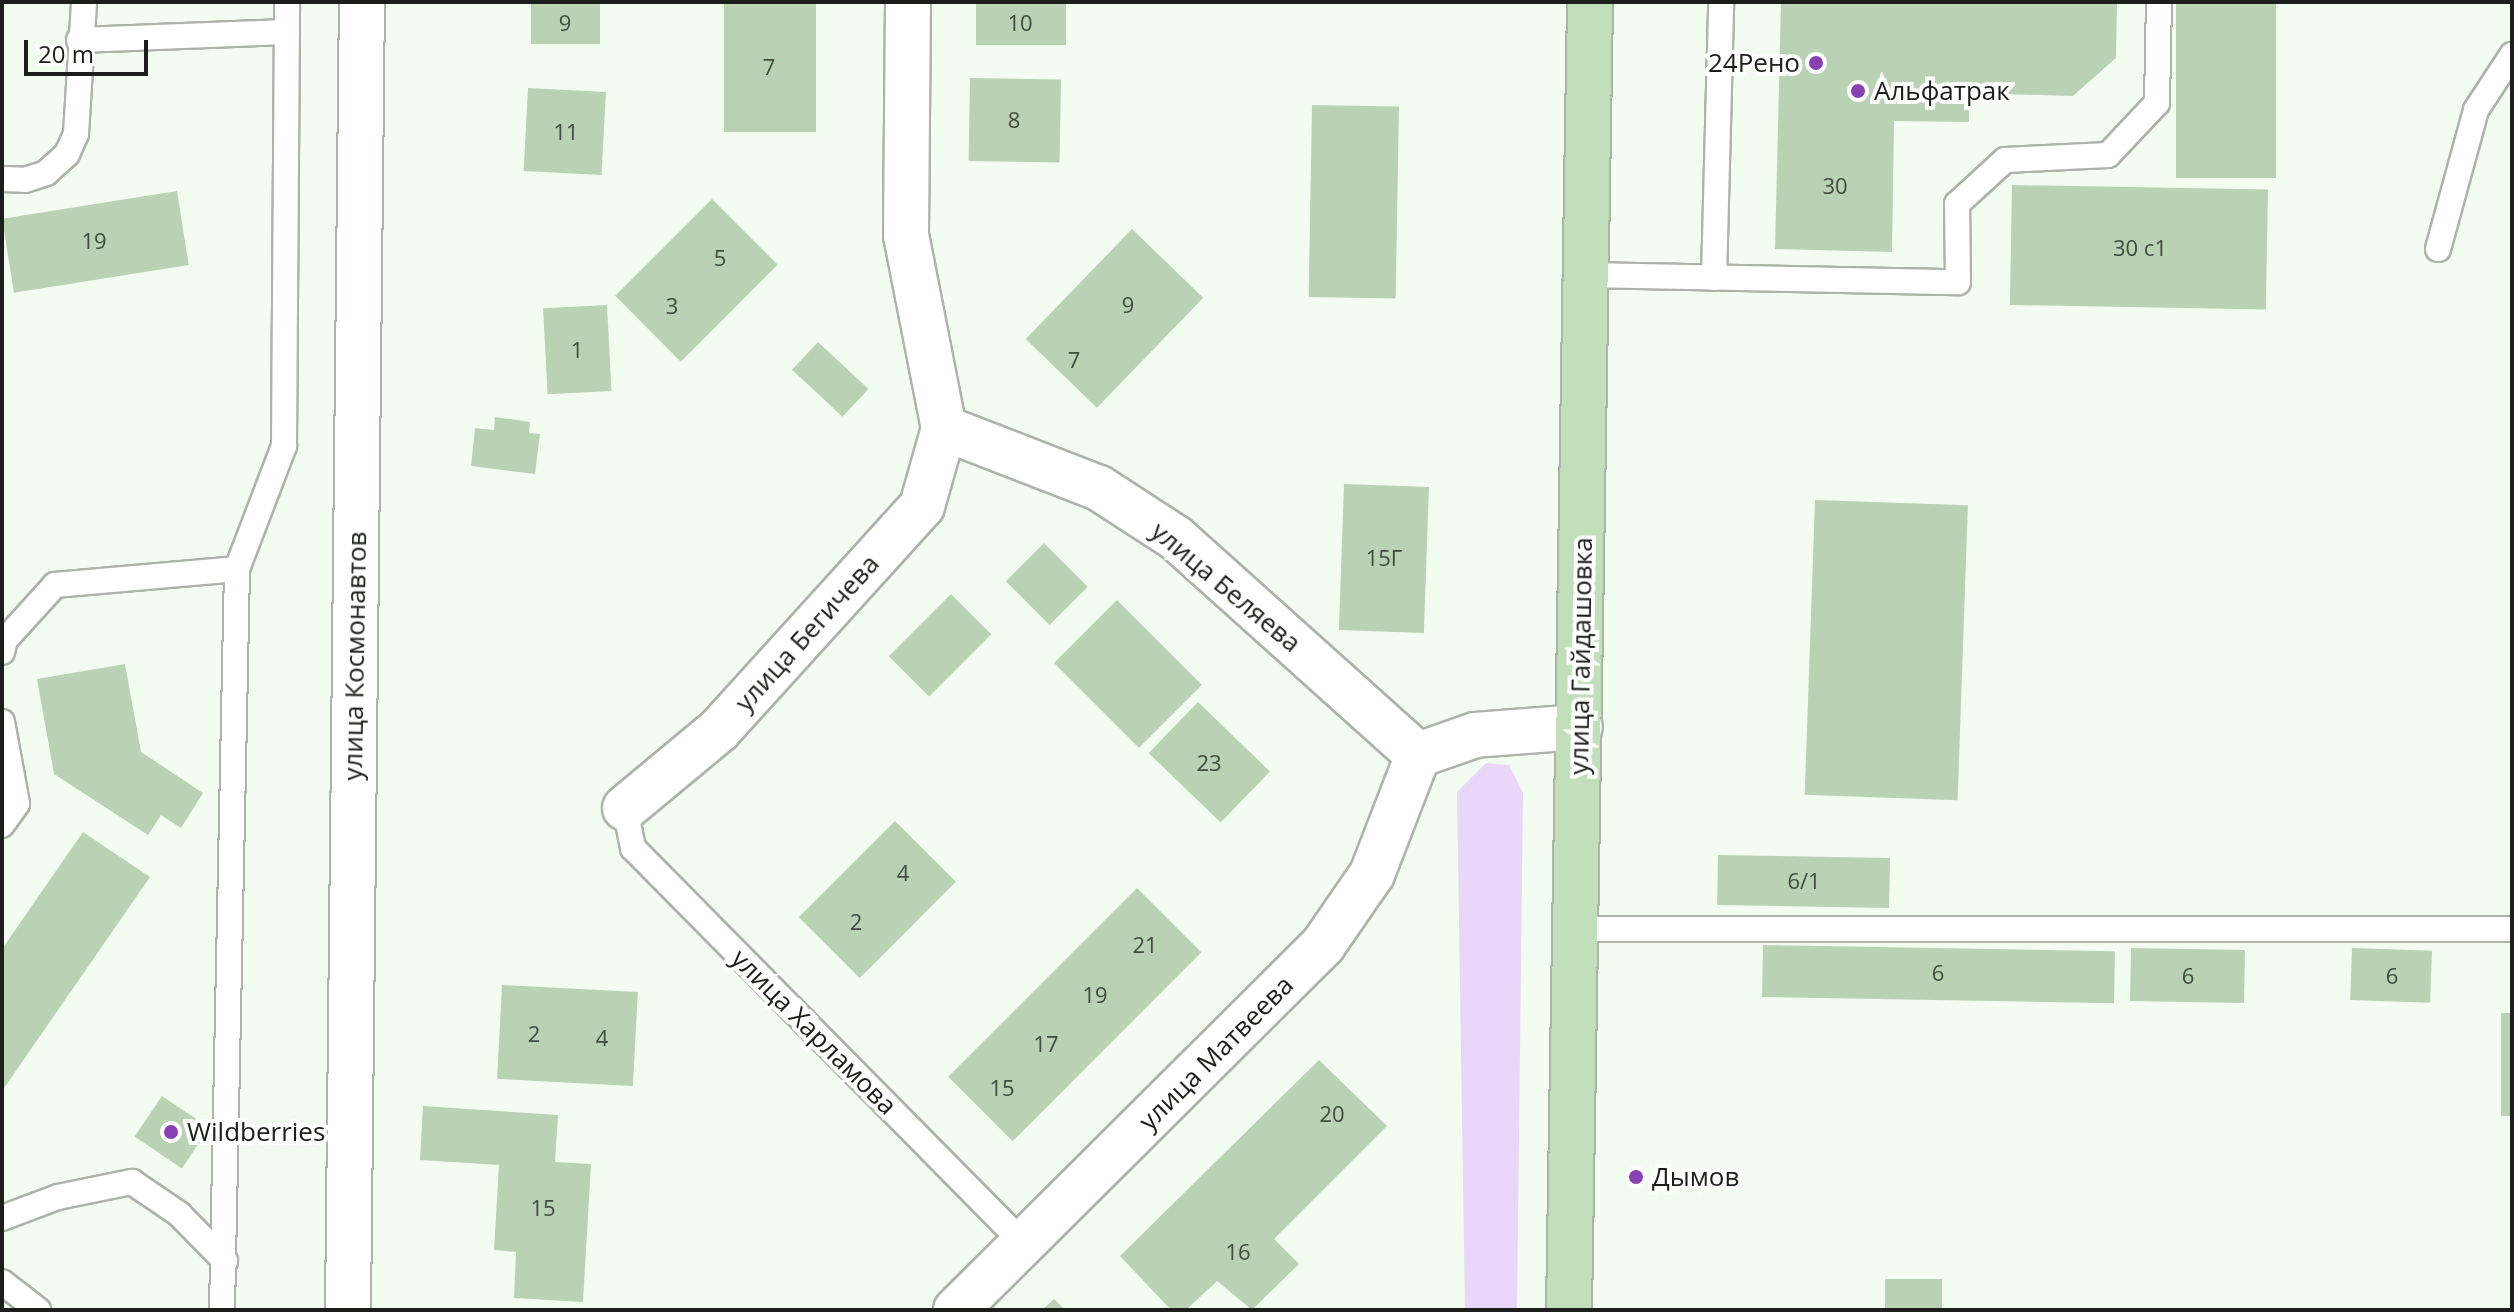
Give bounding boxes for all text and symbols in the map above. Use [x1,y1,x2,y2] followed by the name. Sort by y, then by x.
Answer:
[559,10,571,36] house number: 9
[1007,10,1033,36] house number: 10
[28,24,152,74] scale bar
[38,37,94,70] text: 20 m
[1708,47,1800,79] place label: 24Рено
[763,54,775,80] house number: 7
[1807,54,1825,72] marker: 24Рено
[1874,75,2010,107] place label: Альфатрак
[1849,82,1867,100] marker: Альфатрак
[1008,107,1020,133] house number: 8
[553,119,579,145] house number: 11
[1822,173,1848,199] house number: 30
[81,228,107,254] house number: 19
[2113,235,2167,261] house number: 30 с1
[714,245,726,271] house number: 5
[1122,292,1134,318] house number: 9
[666,293,678,319] house number: 3
[571,337,583,363] house number: 1
[1068,347,1080,373] house number: 7
[1145,515,1307,659] street label: улица Беляева
[337,531,373,781] street label: улица Космонавтов
[1563,537,1599,775] street label: улица Гайдашовка
[1366,545,1402,571] house number: 15Г
[729,548,885,718] street label: улица Бегичева
[1196,750,1222,776] house number: 23
[897,860,909,886] house number: 4
[1787,868,1821,894] house number: 6/1
[850,909,862,935] house number: 2
[1132,932,1158,958] house number: 21
[725,943,903,1121] street label: улица Харламова
[1932,960,1944,986] house number: 6
[2182,963,2194,989] house number: 6
[2386,963,2398,989] house number: 6
[1132,969,1300,1137] street label: улица Матвеева
[1082,982,1108,1008] house number: 19
[528,1021,540,1047] house number: 2
[596,1025,608,1051] house number: 4
[1033,1031,1059,1057] house number: 17
[989,1075,1015,1101] house number: 15
[1319,1101,1345,1127] house number: 20
[187,1116,325,1148] place label: Wildberries
[162,1123,180,1141] marker: Wildberries
[1652,1161,1739,1193] place label: Дымов
[1627,1168,1645,1186] marker: Дымов
[530,1195,556,1221] house number: 15
[1225,1239,1251,1265] house number: 16

